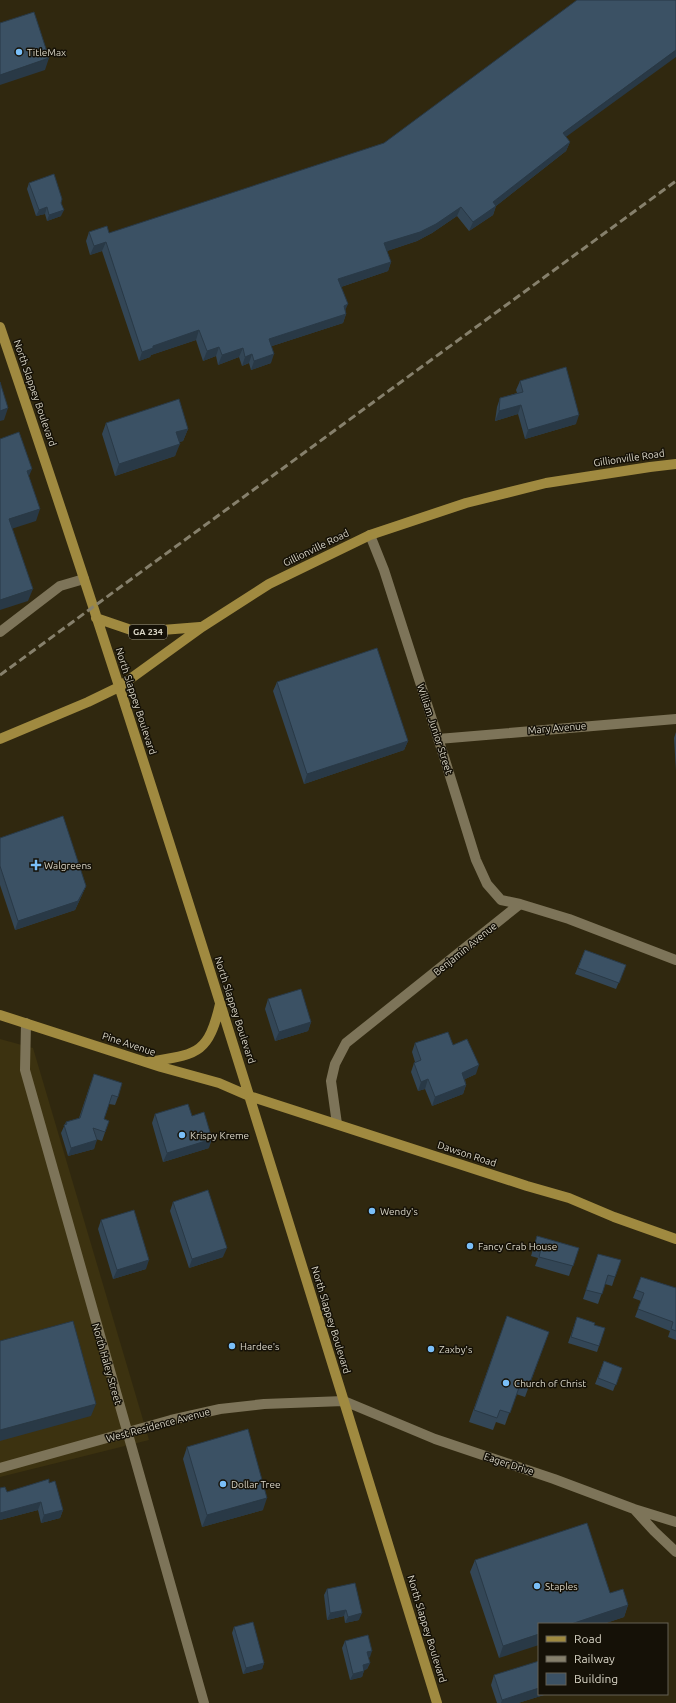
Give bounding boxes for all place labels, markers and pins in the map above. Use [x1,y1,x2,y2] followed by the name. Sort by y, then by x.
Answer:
[14,47,24,57] marker: TitleMax
[27,47,66,58] place label: TitleMax
[31,860,41,870] marker: Walgreens
[44,860,91,871] place label: Walgreens
[177,1130,187,1140] marker: Krispy Kreme
[190,1130,249,1141] place label: Krispy Kreme
[367,1206,377,1216] marker: Wendy's
[380,1206,418,1217] place label: Wendy's
[465,1241,475,1251] marker: Fancy Crab House
[478,1241,557,1252] place label: Fancy Crab House
[227,1341,237,1351] marker: Hardee's
[240,1341,279,1352] place label: Hardee's
[426,1344,436,1354] marker: Zaxby's
[439,1344,472,1355] place label: Zaxby's
[501,1378,511,1388] marker: Church of Christ
[514,1378,586,1389] place label: Church of Christ
[218,1479,228,1489] marker: Dollar Tree
[231,1479,280,1490] place label: Dollar Tree
[532,1581,542,1591] marker: Staples
[545,1581,578,1592] place label: Staples

